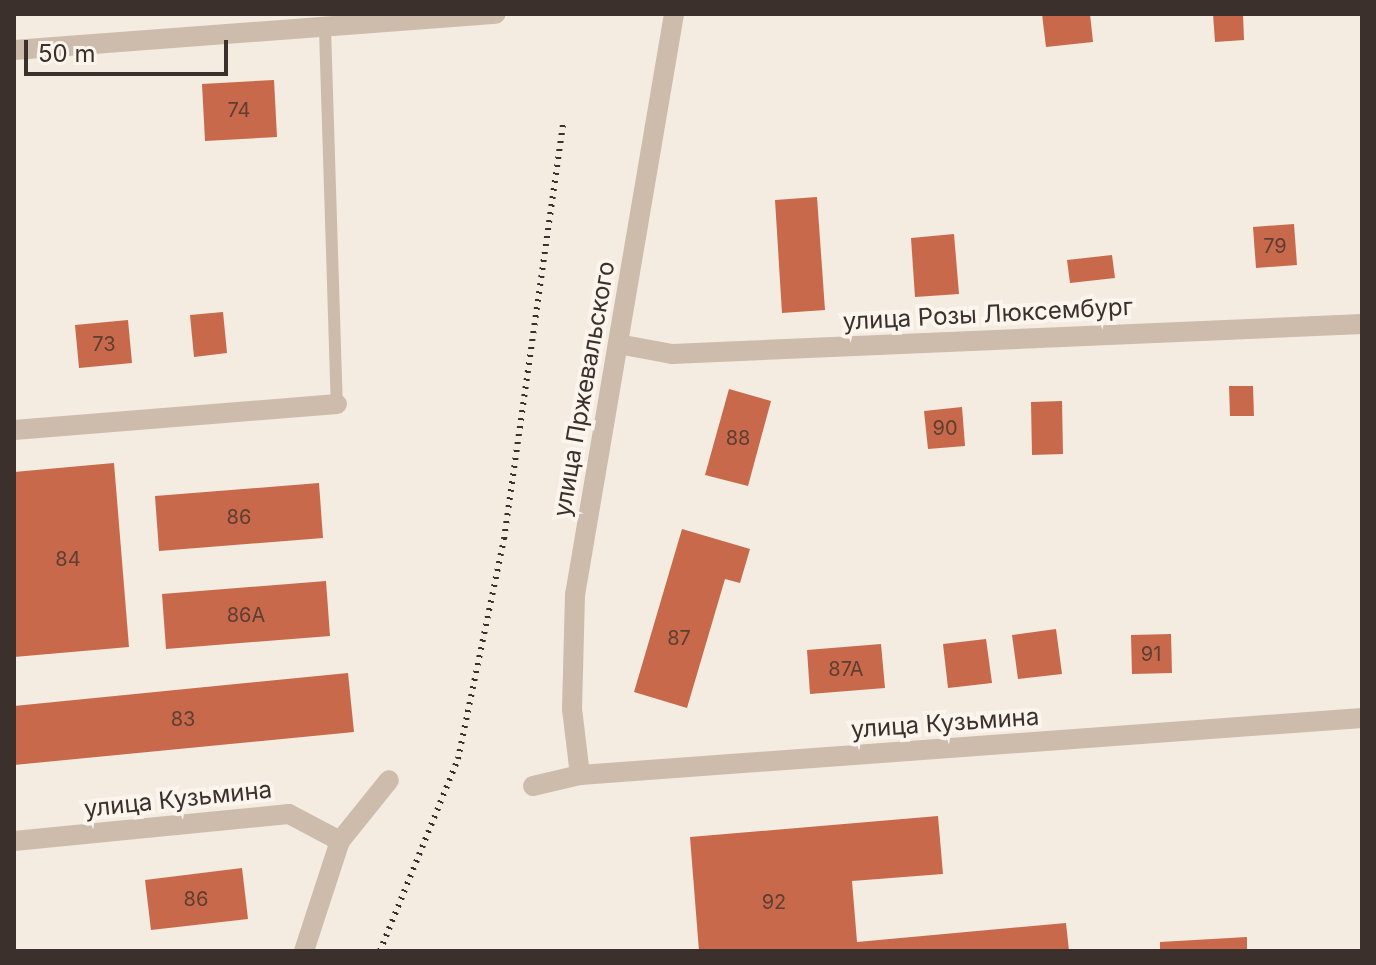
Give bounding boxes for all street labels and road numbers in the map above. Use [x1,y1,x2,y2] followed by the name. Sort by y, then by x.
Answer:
[547,259,621,519] street label: улица Пржевальского
[842,292,1134,336] street label: улица Розы Люксембург
[850,702,1040,744] street label: улица Кузьмина
[83,775,273,823] street label: улица Кузьмина

